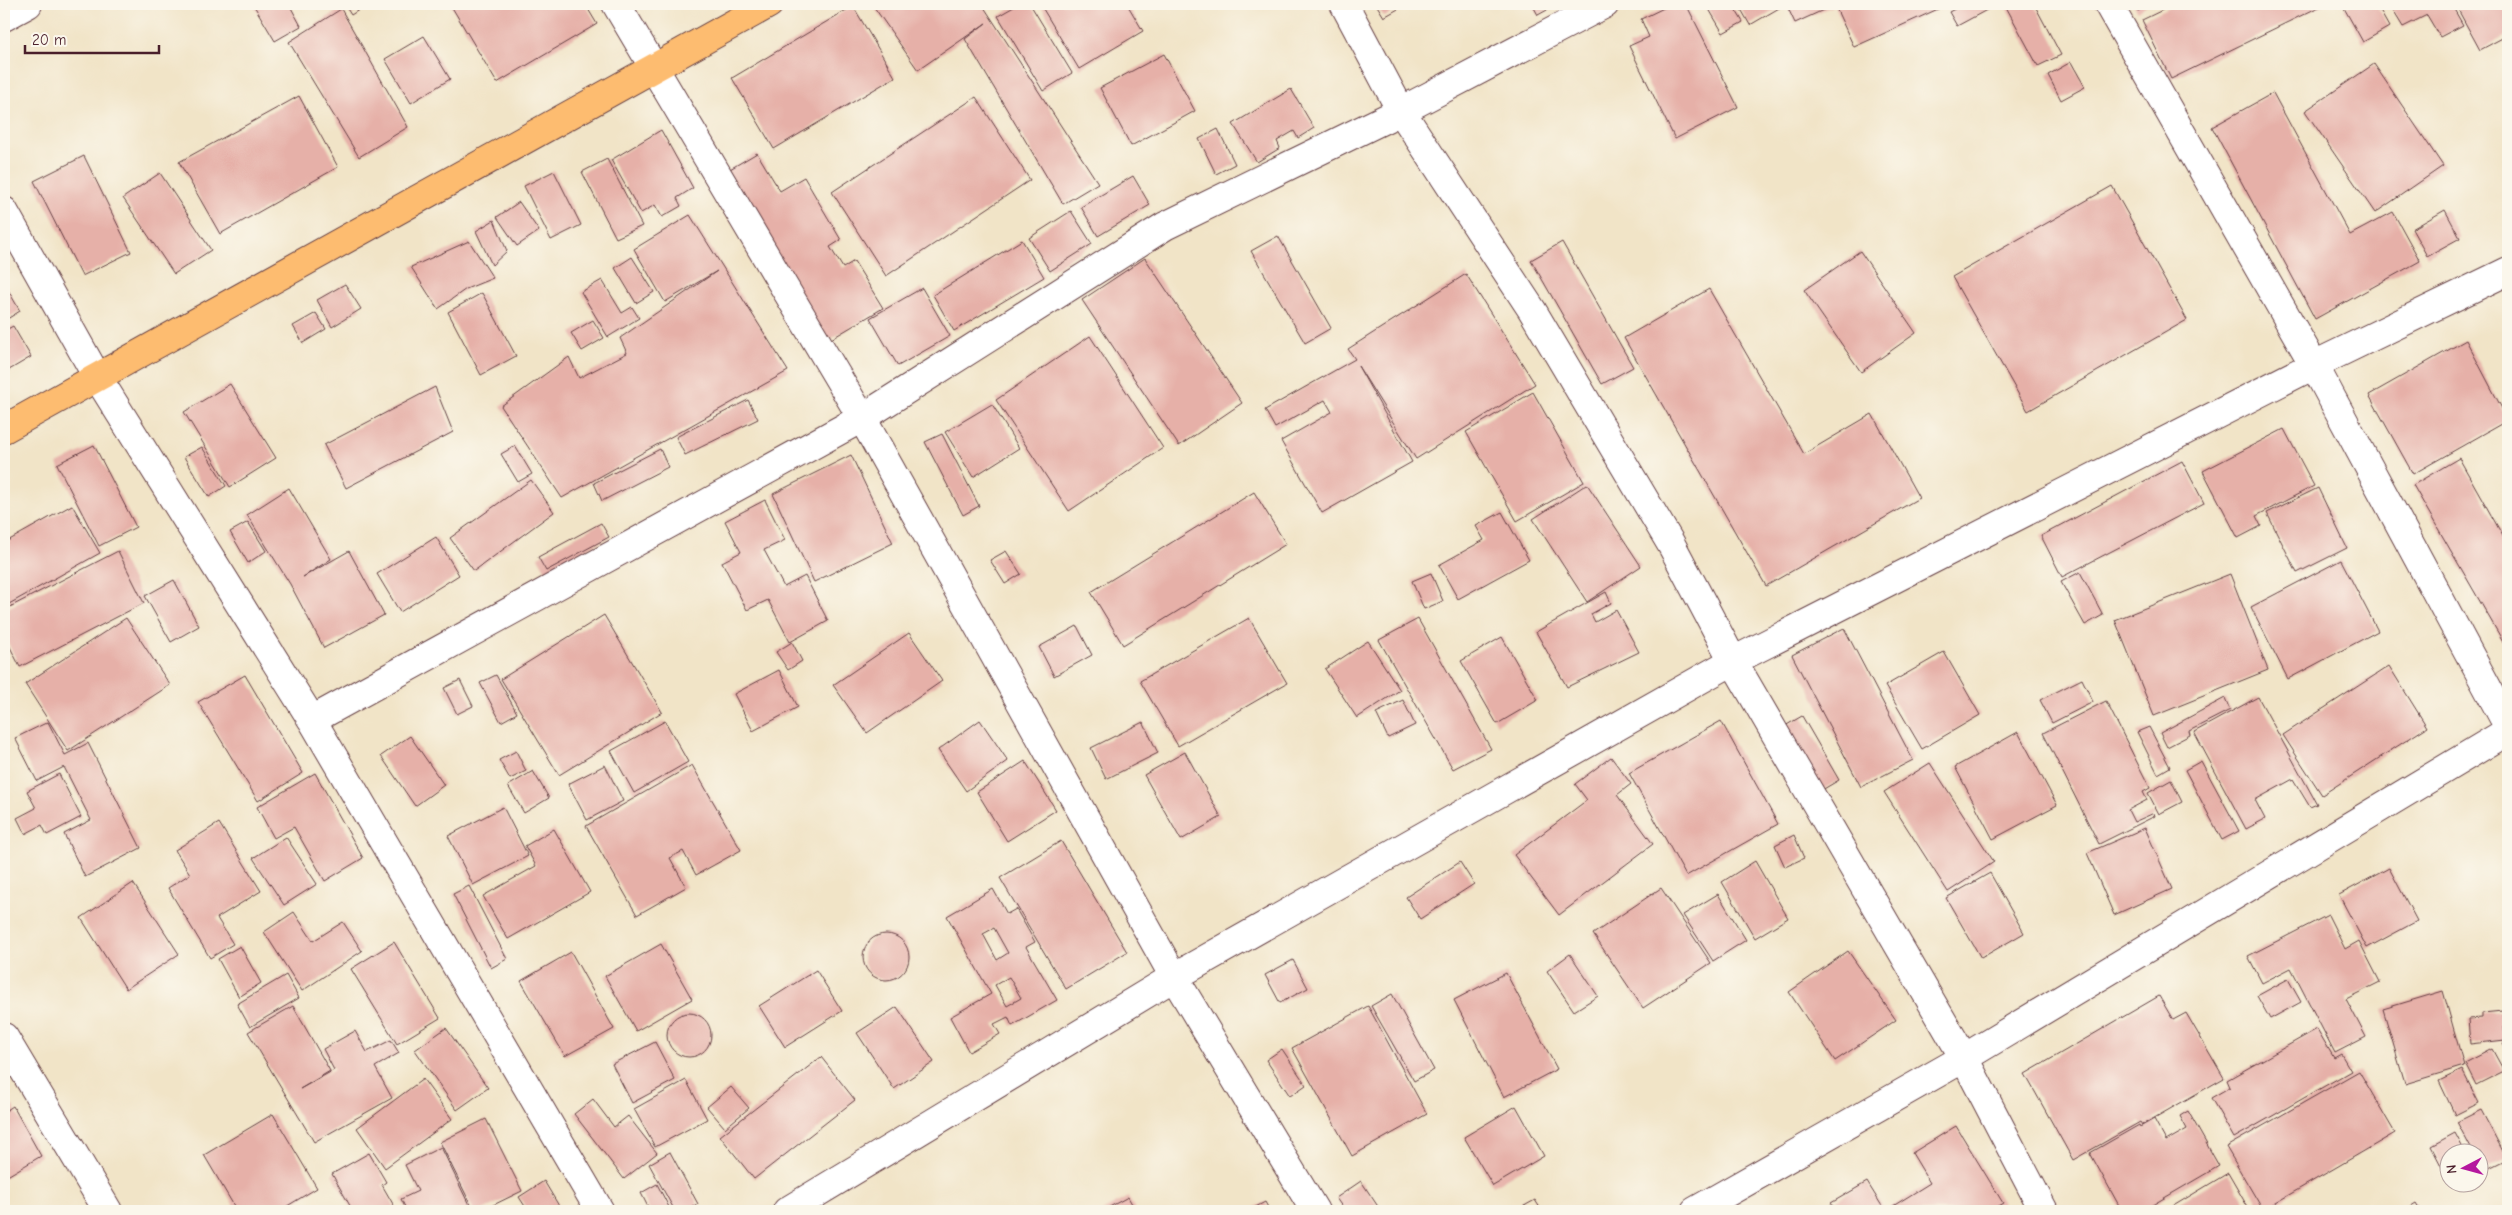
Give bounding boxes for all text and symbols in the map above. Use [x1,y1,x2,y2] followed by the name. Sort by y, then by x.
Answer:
[25,22,159,54] scale bar
[32,31,66,49] text: 20 m
[2440,1142,2490,1192] north arrow
[2443,1164,2460,1175] text: N

